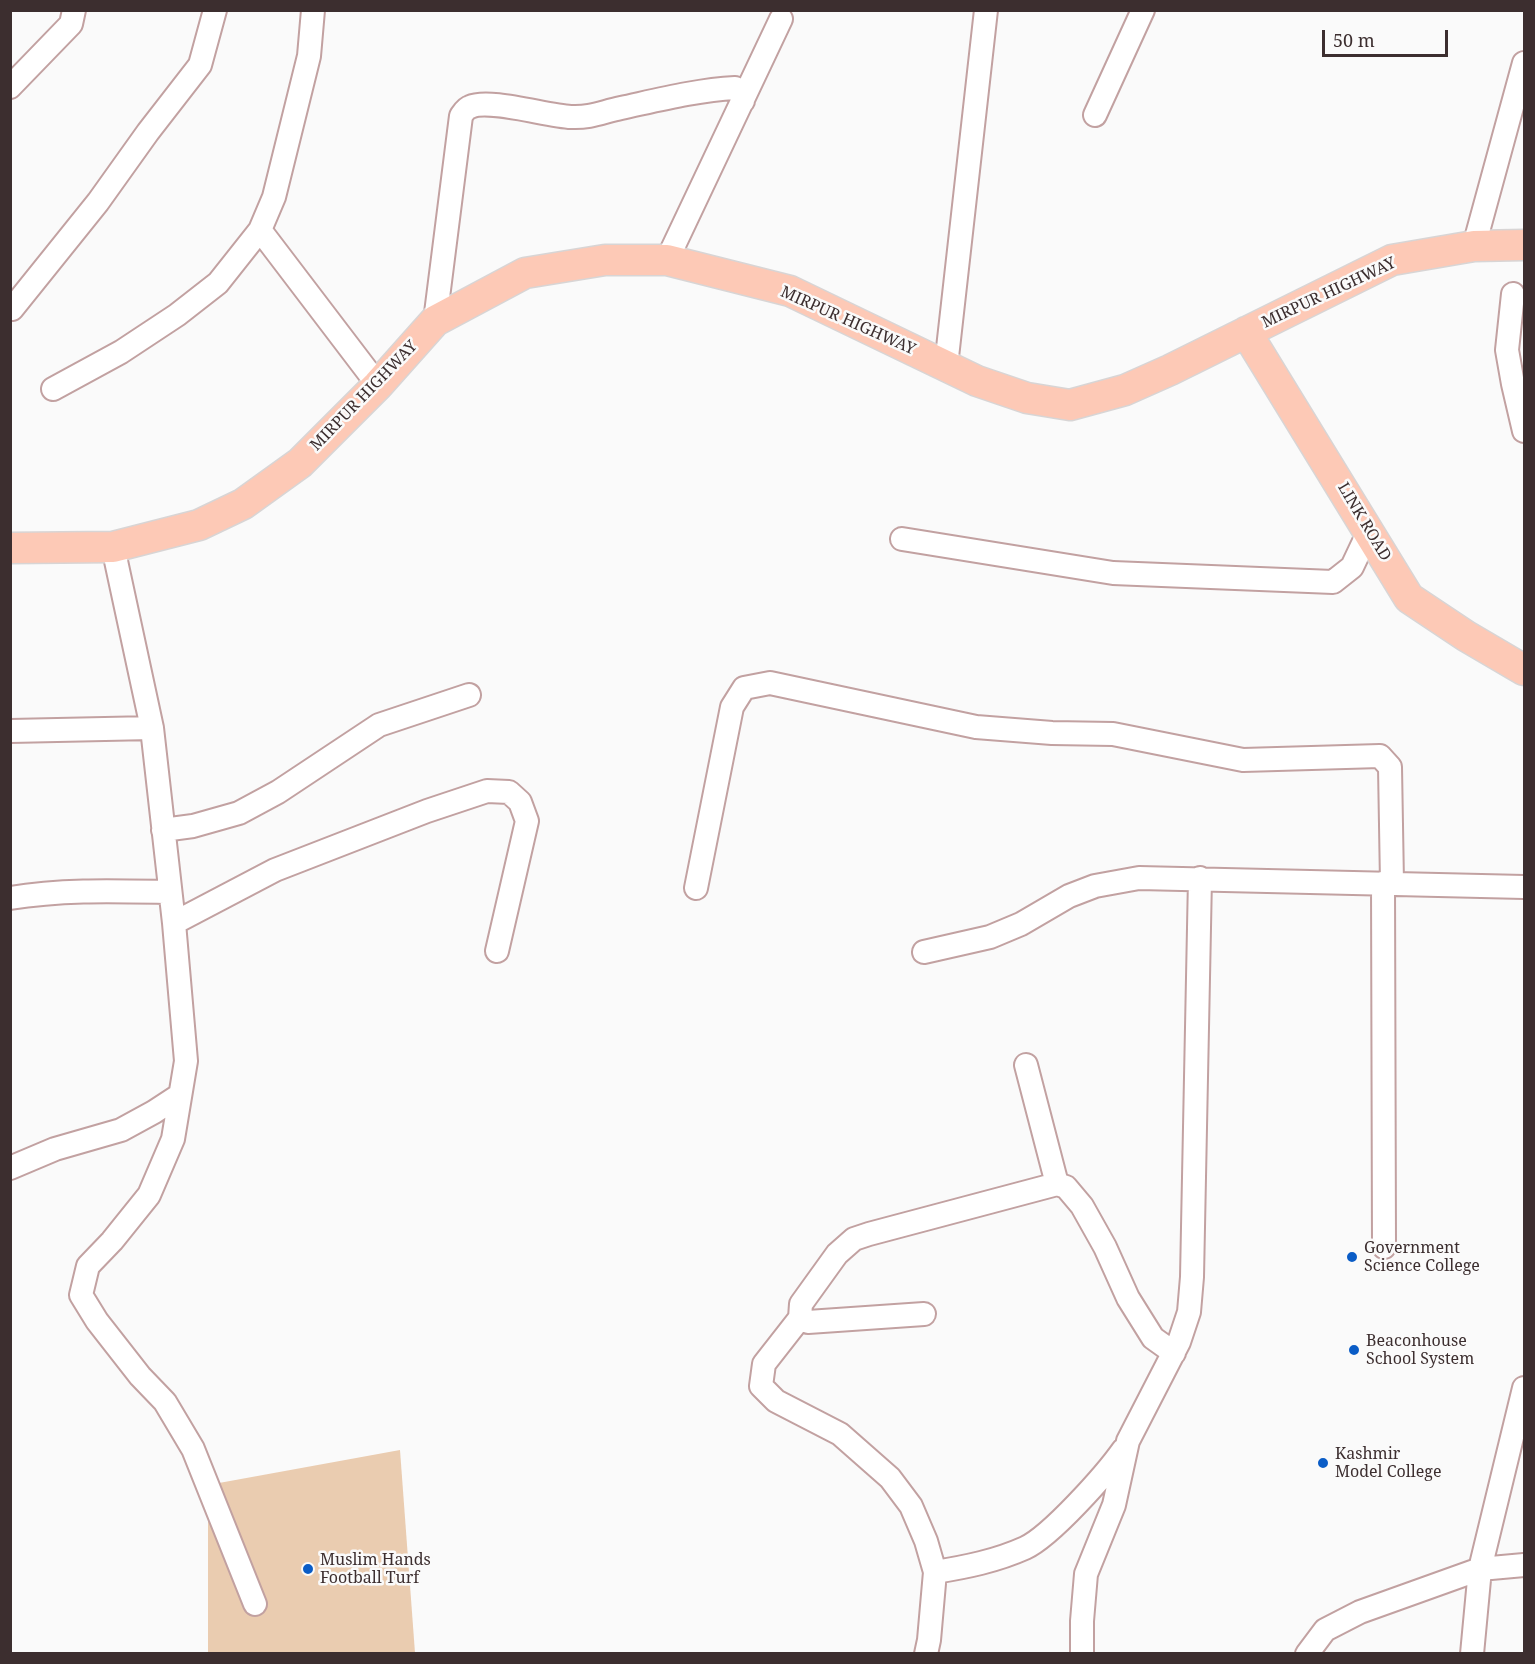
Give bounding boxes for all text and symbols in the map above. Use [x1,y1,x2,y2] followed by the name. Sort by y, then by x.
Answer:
[1325,18,1451,56] scale bar
[1333,28,1375,52] text: 50 m
[1259,254,1399,332] street label: MIRPUR HIGHWAY
[778,283,918,359] street label: MIRPUR HIGHWAY
[307,337,421,455] street label: MIRPUR HIGHWAY
[1333,479,1395,565] street label: LINK ROAD
[1364,1238,1480,1276] place label: Government Science College
[1345,1250,1359,1264] marker: Government Science College
[1366,1331,1474,1369] place label: Beaconhouse School System
[1347,1343,1361,1357] marker: Beaconhouse School System
[1335,1444,1441,1482] place label: Kashmir Model College
[1316,1456,1330,1470] marker: Kashmir Model College
[320,1550,431,1588] place label: Muslim Hands Football Turf
[301,1562,315,1576] marker: Muslim Hands Football Turf

